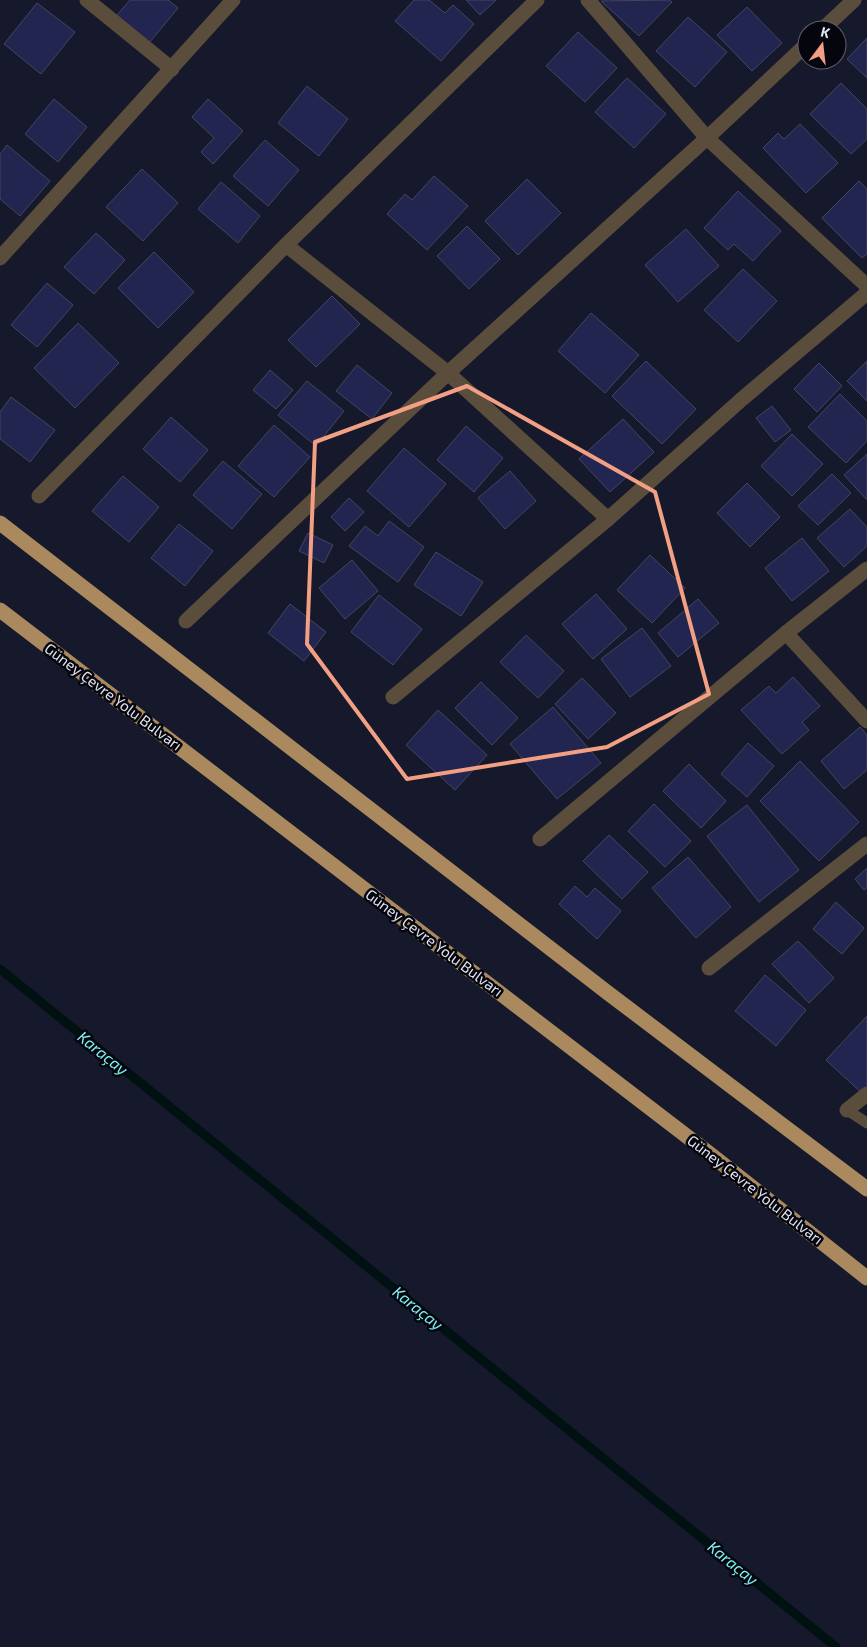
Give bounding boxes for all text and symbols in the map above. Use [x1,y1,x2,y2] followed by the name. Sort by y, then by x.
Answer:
[797,20,847,70] north arrow
[819,23,832,41] text: K
[41,639,186,755] street label: Güney Çevre Yolu Bulvarı
[362,885,507,1001] street label: Güney Çevre Yolu Bulvarı
[74,1027,133,1080] water label: Karaçay
[684,1131,827,1249] street label: Güney Çevre Yolu Bulvarı
[389,1282,448,1335] water label: Karaçay
[704,1537,763,1590] water label: Karaçay

